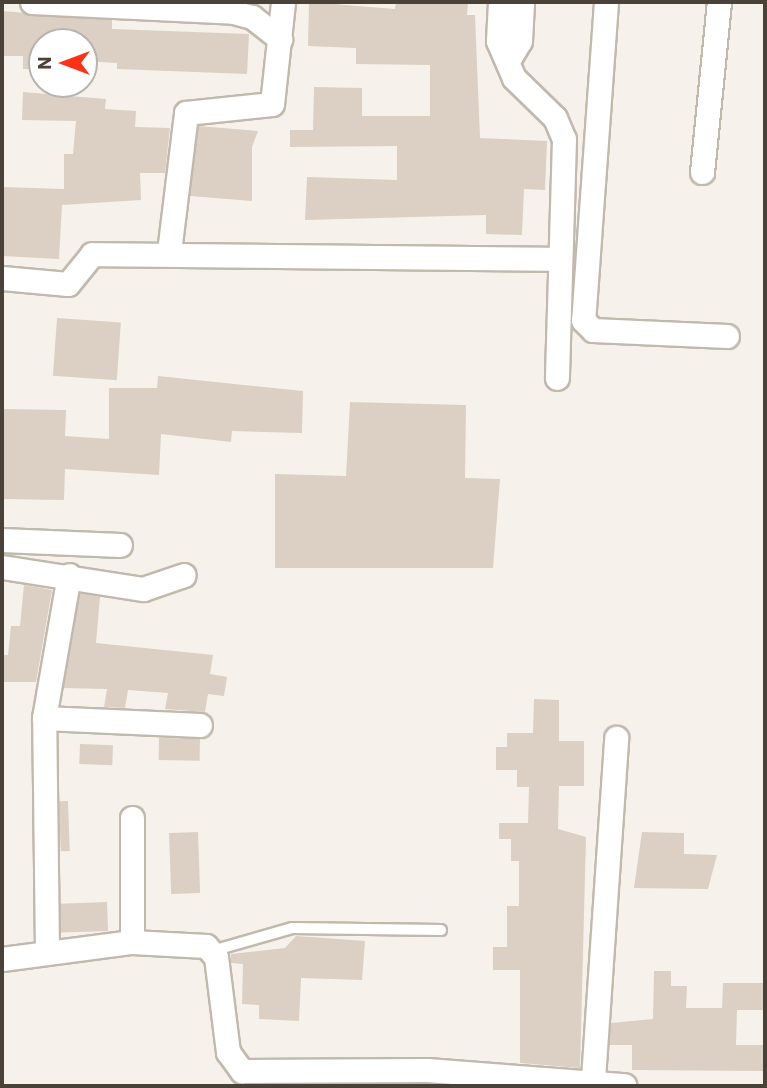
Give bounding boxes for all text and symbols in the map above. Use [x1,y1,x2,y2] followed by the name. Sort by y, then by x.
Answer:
[28,28,98,98] north arrow
[32,56,56,70] text: N

